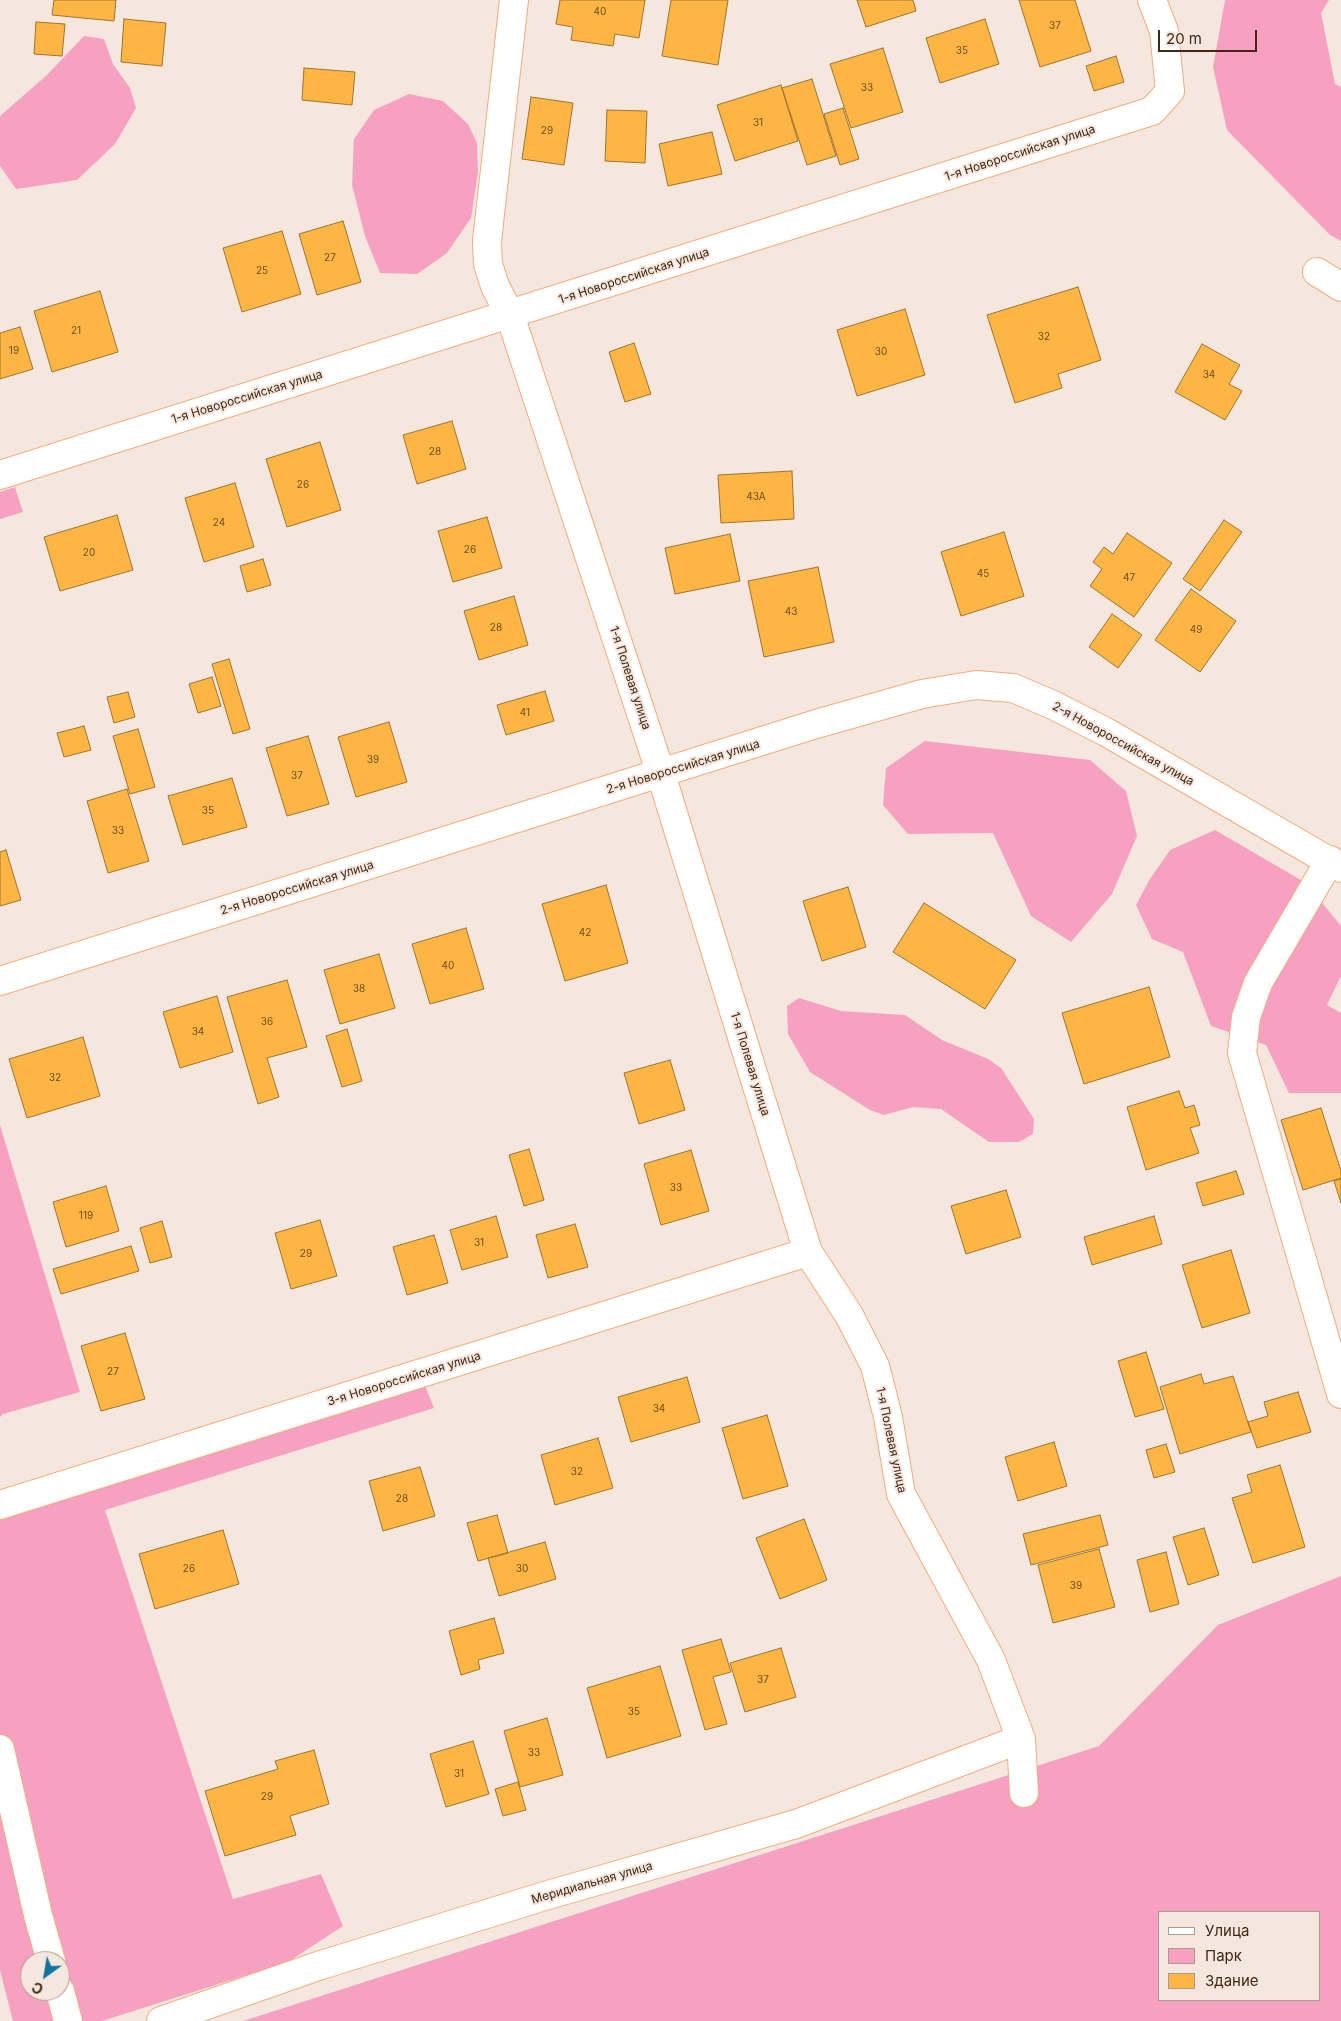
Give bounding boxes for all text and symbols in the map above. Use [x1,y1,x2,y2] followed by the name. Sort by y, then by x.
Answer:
[594,6,606,18] house number: 40
[1049,20,1061,32] house number: 37
[1161,20,1260,52] scale bar
[1166,29,1202,48] text: 20 m
[956,45,968,57] house number: 35
[861,82,873,94] house number: 33
[753,117,763,129] house number: 31
[943,122,1097,184] street label: 1-я Новороссийская улица
[541,125,553,137] house number: 29
[557,245,711,307] street label: 1-я Новороссийская улица
[324,252,336,264] house number: 27
[256,265,268,277] house number: 25
[71,325,81,337] house number: 21
[1038,331,1050,343] house number: 32
[9,345,19,357] house number: 19
[875,346,887,358] house number: 30
[170,367,324,427] street label: 1-я Новороссийская улица
[1203,369,1215,381] house number: 34
[429,446,441,458] house number: 28
[297,479,309,491] house number: 26
[746,491,766,503] house number: 43А
[213,517,225,529] house number: 24
[464,544,476,556] house number: 26
[83,547,95,559] house number: 20
[977,568,989,580] house number: 45
[1123,572,1135,584] house number: 47
[785,606,797,618] house number: 43
[490,622,502,634] house number: 28
[606,624,654,732] street label: 1-я Полевая улица
[1190,624,1202,636] house number: 49
[1050,699,1196,789] street label: 2-я Новороссийская улица
[520,707,530,719] house number: 41
[605,737,761,797] street label: 2-я Новороссийская улица
[367,754,379,766] house number: 39
[291,770,303,782] house number: 37
[202,805,214,817] house number: 35
[112,825,124,837] house number: 33
[219,858,375,918] street label: 2-я Новороссийская улица
[579,927,591,939] house number: 42
[442,960,454,972] house number: 40
[353,983,365,995] house number: 38
[727,1010,773,1118] street label: 1-я Полевая улица
[261,1016,273,1028] house number: 36
[192,1026,204,1038] house number: 34
[49,1072,61,1084] house number: 32
[670,1182,682,1194] house number: 33
[79,1210,93,1222] house number: 119
[474,1237,484,1249] house number: 31
[300,1248,312,1260] house number: 29
[326,1349,482,1409] street label: 3-я Новороссийская улица
[107,1366,119,1378] house number: 27
[873,1386,909,1494] street label: 1-я Полевая улица
[653,1403,665,1415] house number: 34
[571,1466,583,1478] house number: 32
[396,1493,408,1505] house number: 28
[183,1563,195,1575] house number: 26
[516,1563,528,1575] house number: 30
[1070,1580,1082,1592] house number: 39
[757,1674,769,1686] house number: 37
[628,1706,640,1718] house number: 35
[528,1747,540,1759] house number: 33
[454,1768,464,1780] house number: 31
[261,1791,273,1803] house number: 29
[530,1859,654,1907] street label: Меридиальная улица
[1158,1911,1321,2001] legend
[1205,1921,1249,1940] text: Улица
[1205,1946,1242,1965] text: Парк
[20,1951,70,2001] north arrow
[1205,1971,1259,1990] text: Здание
[28,1978,46,1998] text: С

